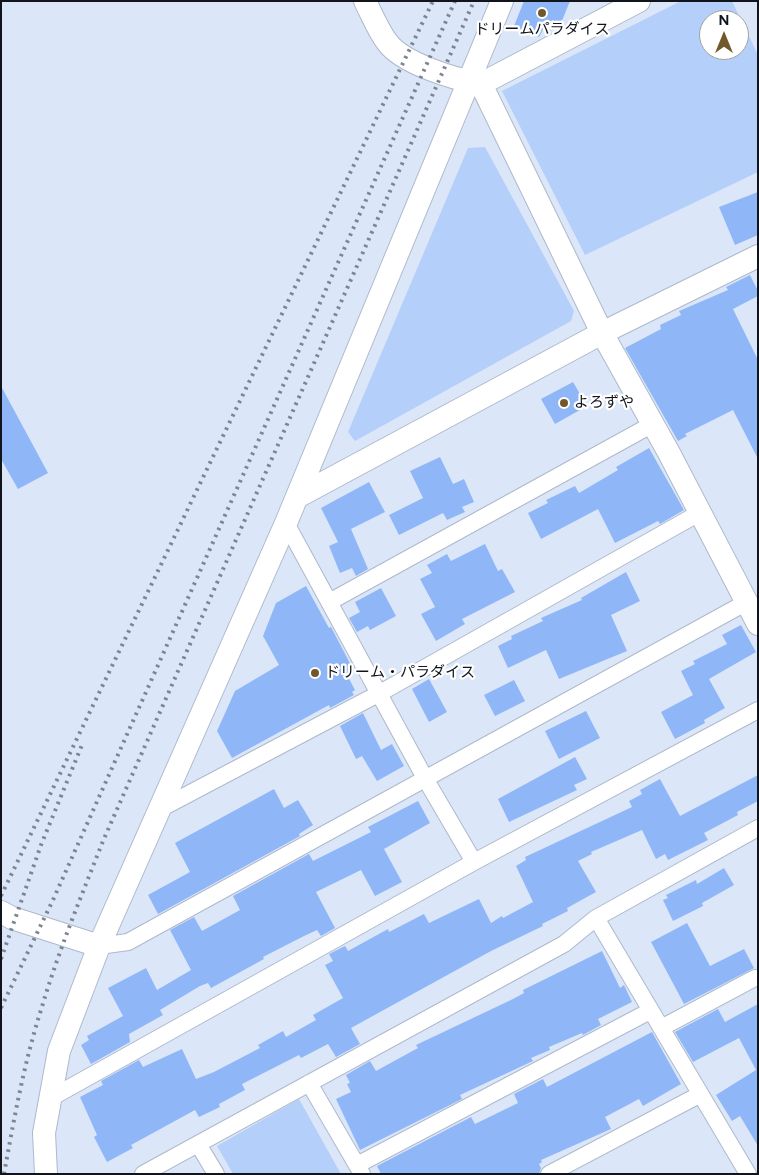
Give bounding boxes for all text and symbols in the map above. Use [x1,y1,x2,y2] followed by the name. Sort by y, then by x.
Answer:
[536,7,548,19] marker: ドリームパラダイス
[699,10,749,60] north arrow
[719,12,729,29] text: N
[475,21,609,39] place label: ドリームパラダイス
[574,394,634,412] place label: よろずや
[558,397,570,409] marker: よろずや
[325,664,475,682] place label: ドリーム・パラダイス
[309,667,321,679] marker: ドリーム・パラダイス

